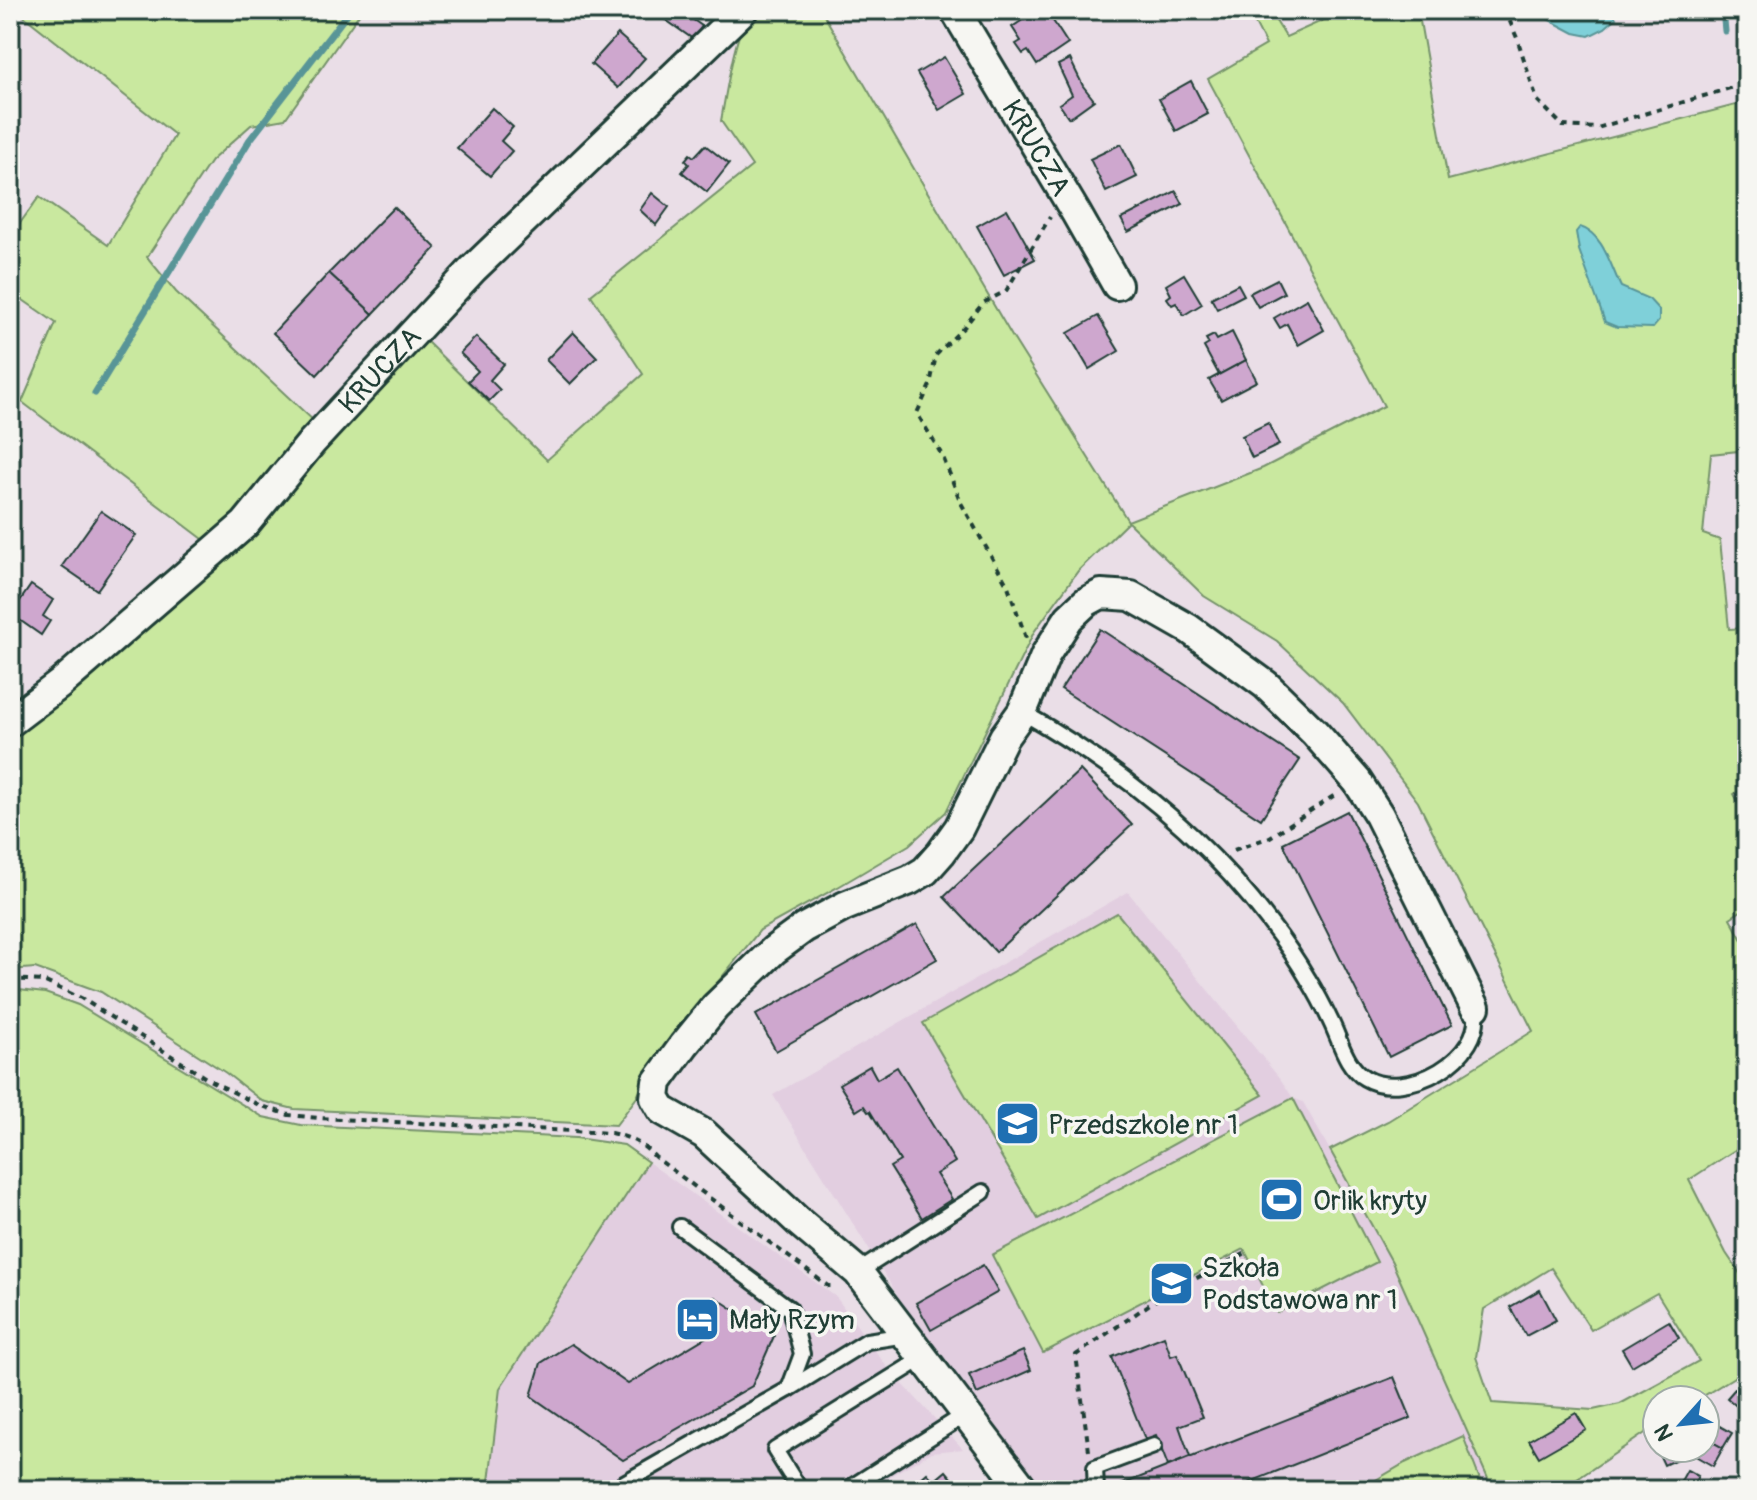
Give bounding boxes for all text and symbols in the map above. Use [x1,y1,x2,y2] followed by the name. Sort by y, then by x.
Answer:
[993,94,1078,203] street label: KRUCZA
[331,320,429,422] street label: KRUCZA
[993,1100,1041,1148] school or university icon: Przedszkole nr 1
[1048,1108,1238,1143] place label: Przedszkole nr 1
[1258,1176,1306,1224] sports icon: Orlik kryty
[1313,1184,1427,1219] place label: Orlik kryty
[1202,1251,1398,1318] place label: Szkoła Podstawowa nr 1
[1147,1259,1195,1307] school or university icon: Szkoła Podstawowa nr 1
[674,1295,722,1343] hotel icon: Mały Rzym
[729,1303,855,1338] place label: Mały Rzym
[1641,1384,1721,1464] north arrow
[1648,1420,1680,1446] text: N

